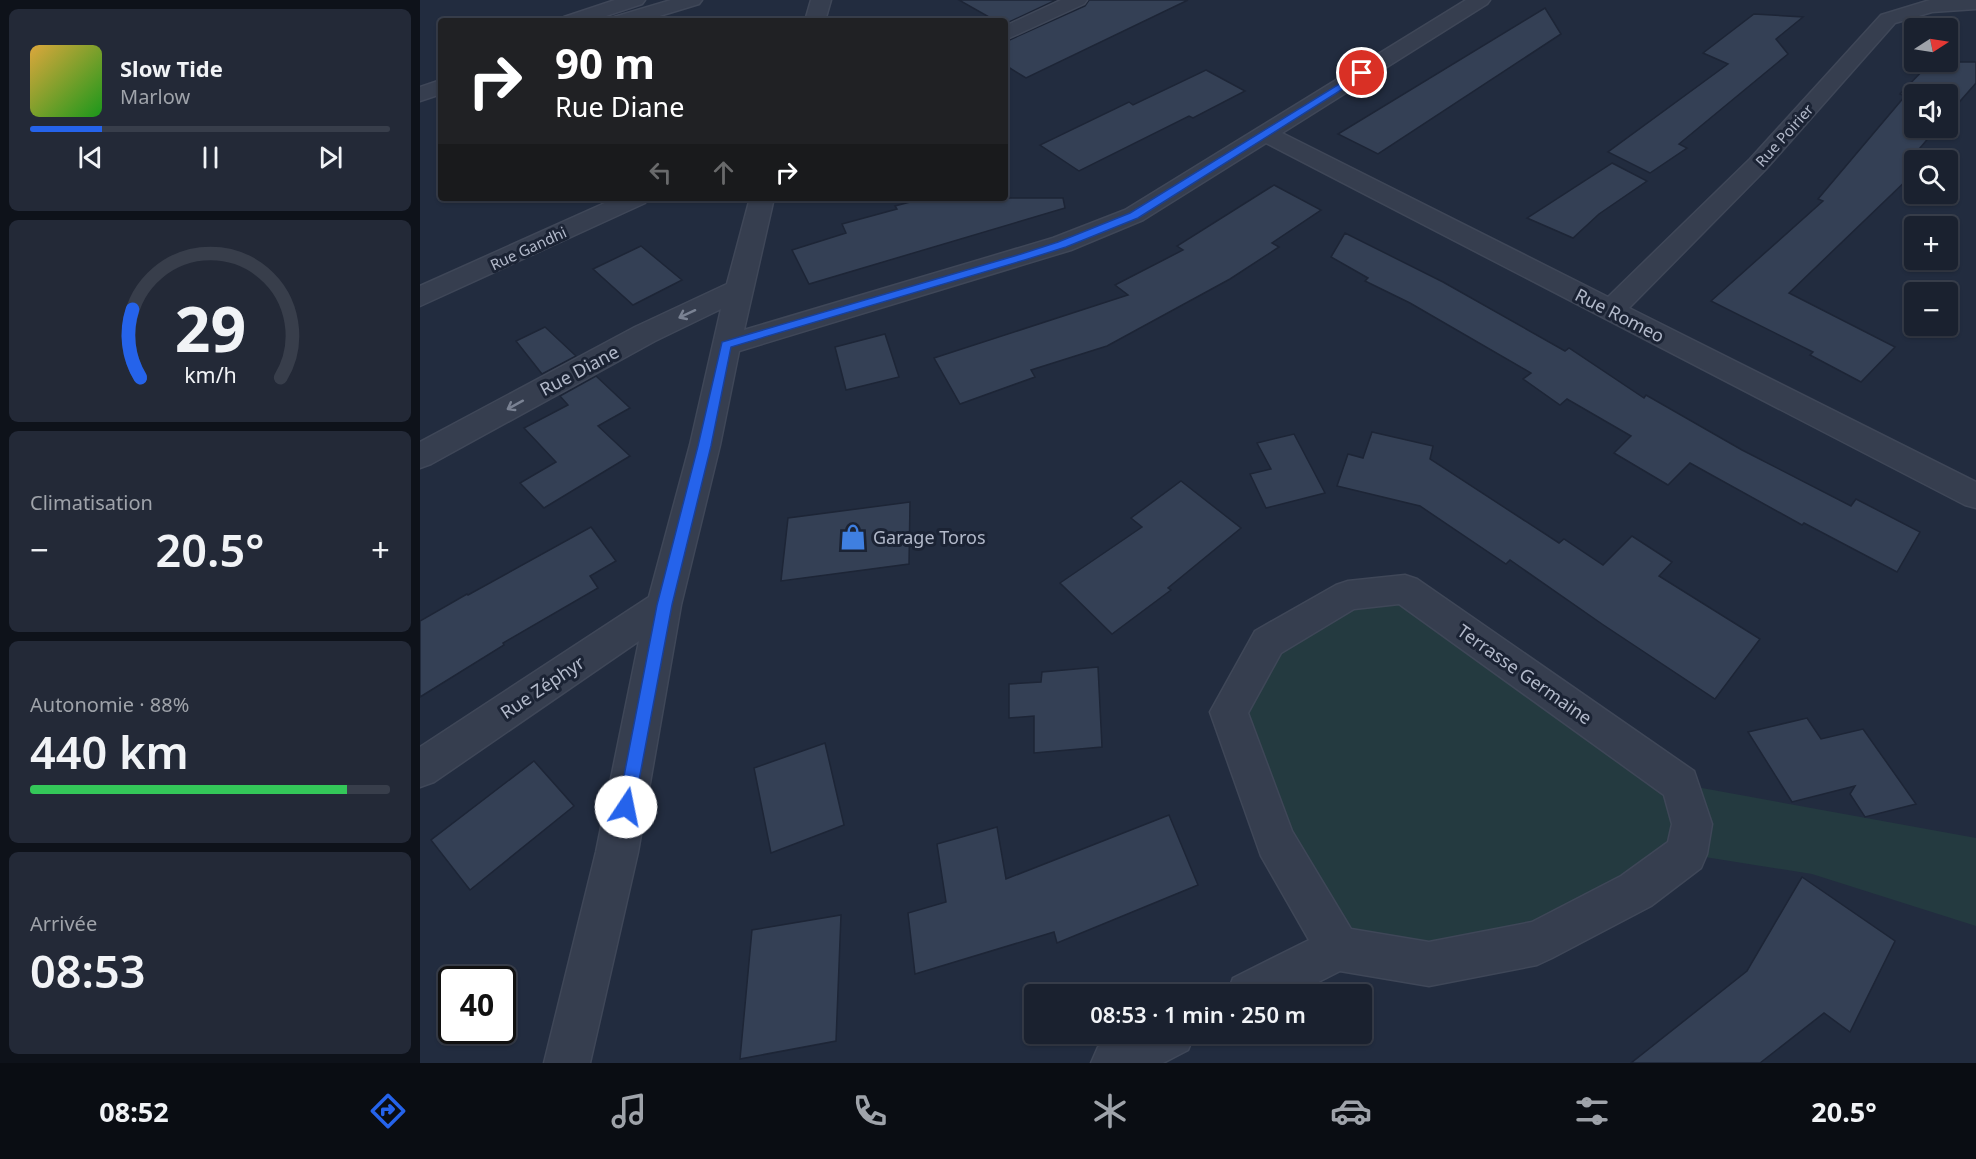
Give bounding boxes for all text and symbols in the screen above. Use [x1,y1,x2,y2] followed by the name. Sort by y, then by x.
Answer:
[1904,18,1958,72] north arrow
[1904,18,1958,336] map controls
[555,34,655,91] text: 90 m
[456,42,534,120] icon: right
[1336,47,1387,98] pin
[120,53,223,83] text: Slow Tide
[1345,56,1378,89] icon: arrive
[120,83,190,110] text: Marlow
[1904,84,1958,138] button: sound
[555,88,684,125] text: Rue Diane
[1751,99,1817,171] street label: Rue Poirier
[74,141,107,174] icon: previous
[194,141,227,174] icon: pause
[314,141,347,174] icon: next
[1904,150,1958,204] button: search
[644,156,677,189] icon: left
[707,156,740,189] icon: ahead
[770,156,803,189] icon: right
[1904,216,1958,270] button: +
[487,222,569,274] street label: Rue Gandhi
[1571,282,1669,348] street label: Rue Romeo
[1904,282,1958,336] button: −
[174,285,246,370] text: 29
[679,308,697,320] one-way arrow
[535,339,623,401] street label: Rue Diane
[184,360,236,389] text: km/h
[507,399,524,411] one-way arrow
[30,489,153,516] text: Climatisation
[156,519,264,580] text: 20.5°
[838,522,868,552] shop icon: Garage Toros
[873,525,986,549] place label: Garage Toros
[30,527,49,572] text: −
[371,527,390,572] text: +
[1453,619,1597,729] street label: Terrasse Germaine
[495,650,589,724] street label: Rue Zéphyr
[30,691,189,718] text: Autonomie · 88%
[30,721,189,782] text: 440 km
[594,775,658,839] position arrow
[30,910,97,937] text: Arrivée
[30,940,145,1001] text: 08:53
[438,966,516,1044] speed limit sign: 40
[1090,999,1306,1029] text: 08:53 · 1 min · 250 m
[367,1090,409,1132] icon: directions
[608,1090,650,1132] icon: music
[849,1090,891,1132] icon: phone
[1089,1090,1131,1132] icon: climate
[1330,1090,1372,1132] icon: car
[1571,1090,1613,1132] icon: filters
[99,1093,169,1130] text: 08:52
[1811,1093,1877,1130] text: 20.5°

